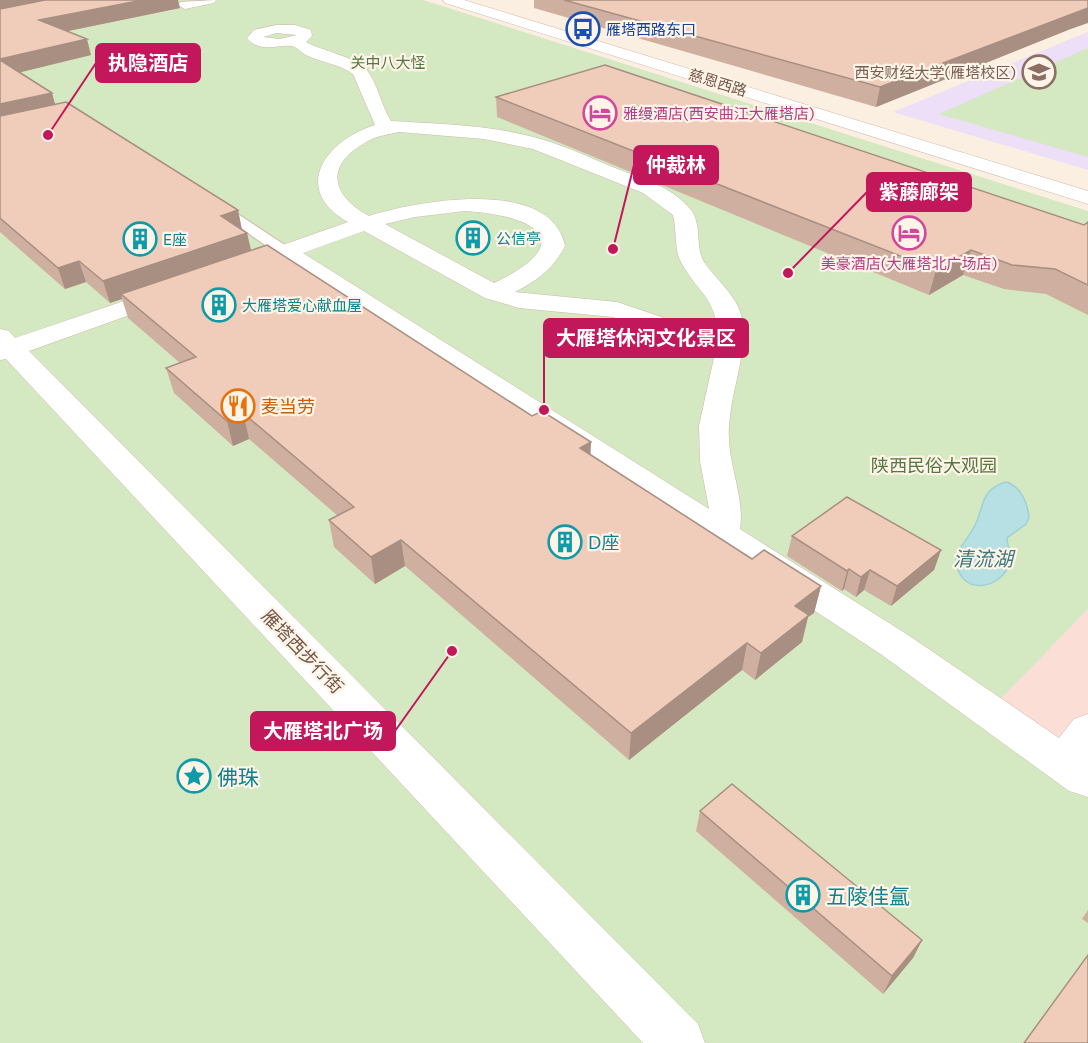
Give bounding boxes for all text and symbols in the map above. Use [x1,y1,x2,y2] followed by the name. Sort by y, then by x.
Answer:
[565,11,601,47] bus stop icon: 雁塔西路东口
[606,20,696,38] place label: 雁塔西路东口
[96,44,200,82] callout: 执隐酒店
[108,50,188,74] text: 执隐酒店
[350,53,426,71] park label: 关中八大怪
[1021,54,1057,90] school or university icon: 西安财经大学(雁塔校区)
[854,63,1016,81] place label: 西安财经大学(雁塔校区)
[687,65,749,99] street label: 慈恩西路
[582,95,618,131] hotel icon: 雅缦酒店(西安曲江大雁塔店)
[623,104,815,122] place label: 雅缦酒店(西安曲江大雁塔店)
[634,146,718,184] callout: 仲裁林
[646,152,706,176] text: 仲裁林
[867,173,971,211] callout: 紫藤廊架
[879,179,959,203] text: 紫藤廊架
[891,215,927,251] hotel icon: 美豪酒店(大雁塔北广场店)
[455,220,491,256] building icon: 公信亭
[122,221,158,257] building icon: E座
[496,229,541,247] place label: 公信亭
[163,230,187,248] place label: E座
[821,254,997,272] place label: 美豪酒店(大雁塔北广场店)
[201,287,237,323] building icon: 大雁塔爱心献血屋
[242,296,362,314] place label: 大雁塔爱心献血屋
[544,319,748,357] callout: 大雁塔休闲文化景区
[556,325,736,349] text: 大雁塔休闲文化景区
[220,388,256,424] restaurant icon: 麦当劳
[261,395,315,417] place label: 麦当劳
[871,454,997,476] park label: 陕西民俗大观园
[547,524,583,560] building icon: D座
[588,531,619,553] place label: D座
[953,546,1016,570] water label: 清流湖
[258,605,348,697] street label: 雁塔西步行街
[251,712,395,750] callout: 大雁塔北广场
[263,718,383,742] text: 大雁塔北广场
[176,758,212,794] place icon: 佛珠
[217,764,259,789] place label: 佛珠
[785,877,821,913] building icon: 五陵佳氲
[826,883,910,908] place label: 五陵佳氲

